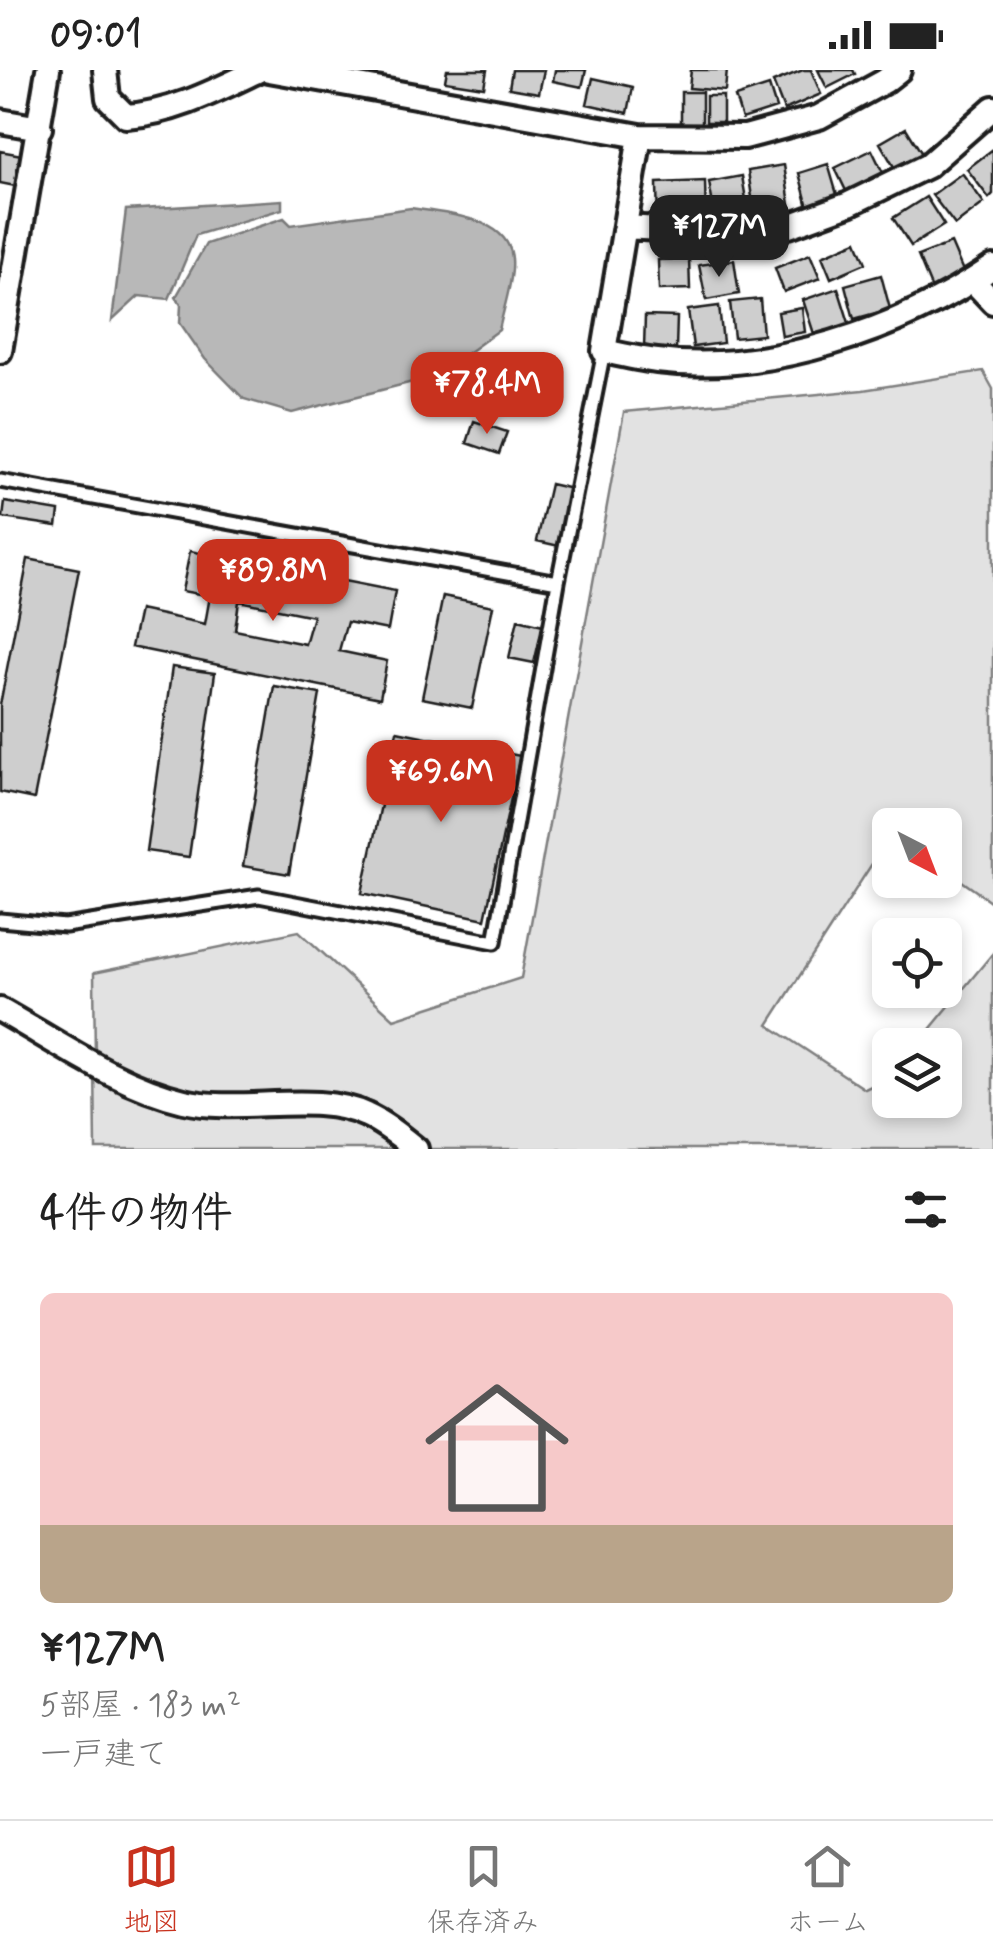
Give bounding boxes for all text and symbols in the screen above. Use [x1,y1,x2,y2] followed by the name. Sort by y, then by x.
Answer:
[50,11,142,60] text: 09:01
[649,195,789,280] pin: ¥127M
[671,206,767,248] text: ¥127M
[406,352,568,437] pin: ¥78.4M
[433,363,541,405] text: ¥78.4M
[192,539,354,624] pin: ¥89.8M
[219,550,327,592] text: ¥89.8M
[360,740,522,825] pin: ¥69.6M
[388,751,494,793] text: ¥69.6M
[872,808,962,898] north arrow
[872,808,962,1118] map controls
[872,918,962,1008] button: locate
[872,1028,962,1118] button: layers
[898,1182,953,1237] icon: filters
[40,1187,232,1242] text: 4件の物件
[407,1358,587,1538] icon: home
[40,1623,165,1678] text: ¥127M
[40,1685,241,1727] text: 5部屋 · 183 m²
[40,1734,168,1776] text: 一戸建て
[124,1839,180,1942] tab: 地図
[427,1839,539,1942] tab: 保存済み
[786,1839,869,1942] tab: ホーム

